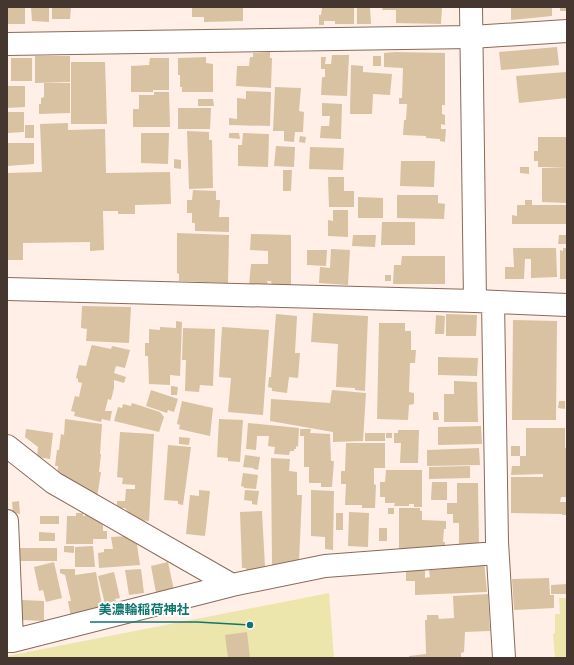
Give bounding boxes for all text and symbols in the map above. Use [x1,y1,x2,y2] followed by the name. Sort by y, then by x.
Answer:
[90,597,197,622] callout: 美濃輪稲荷神社
[98,602,190,618] text: 美濃輪稲荷神社

